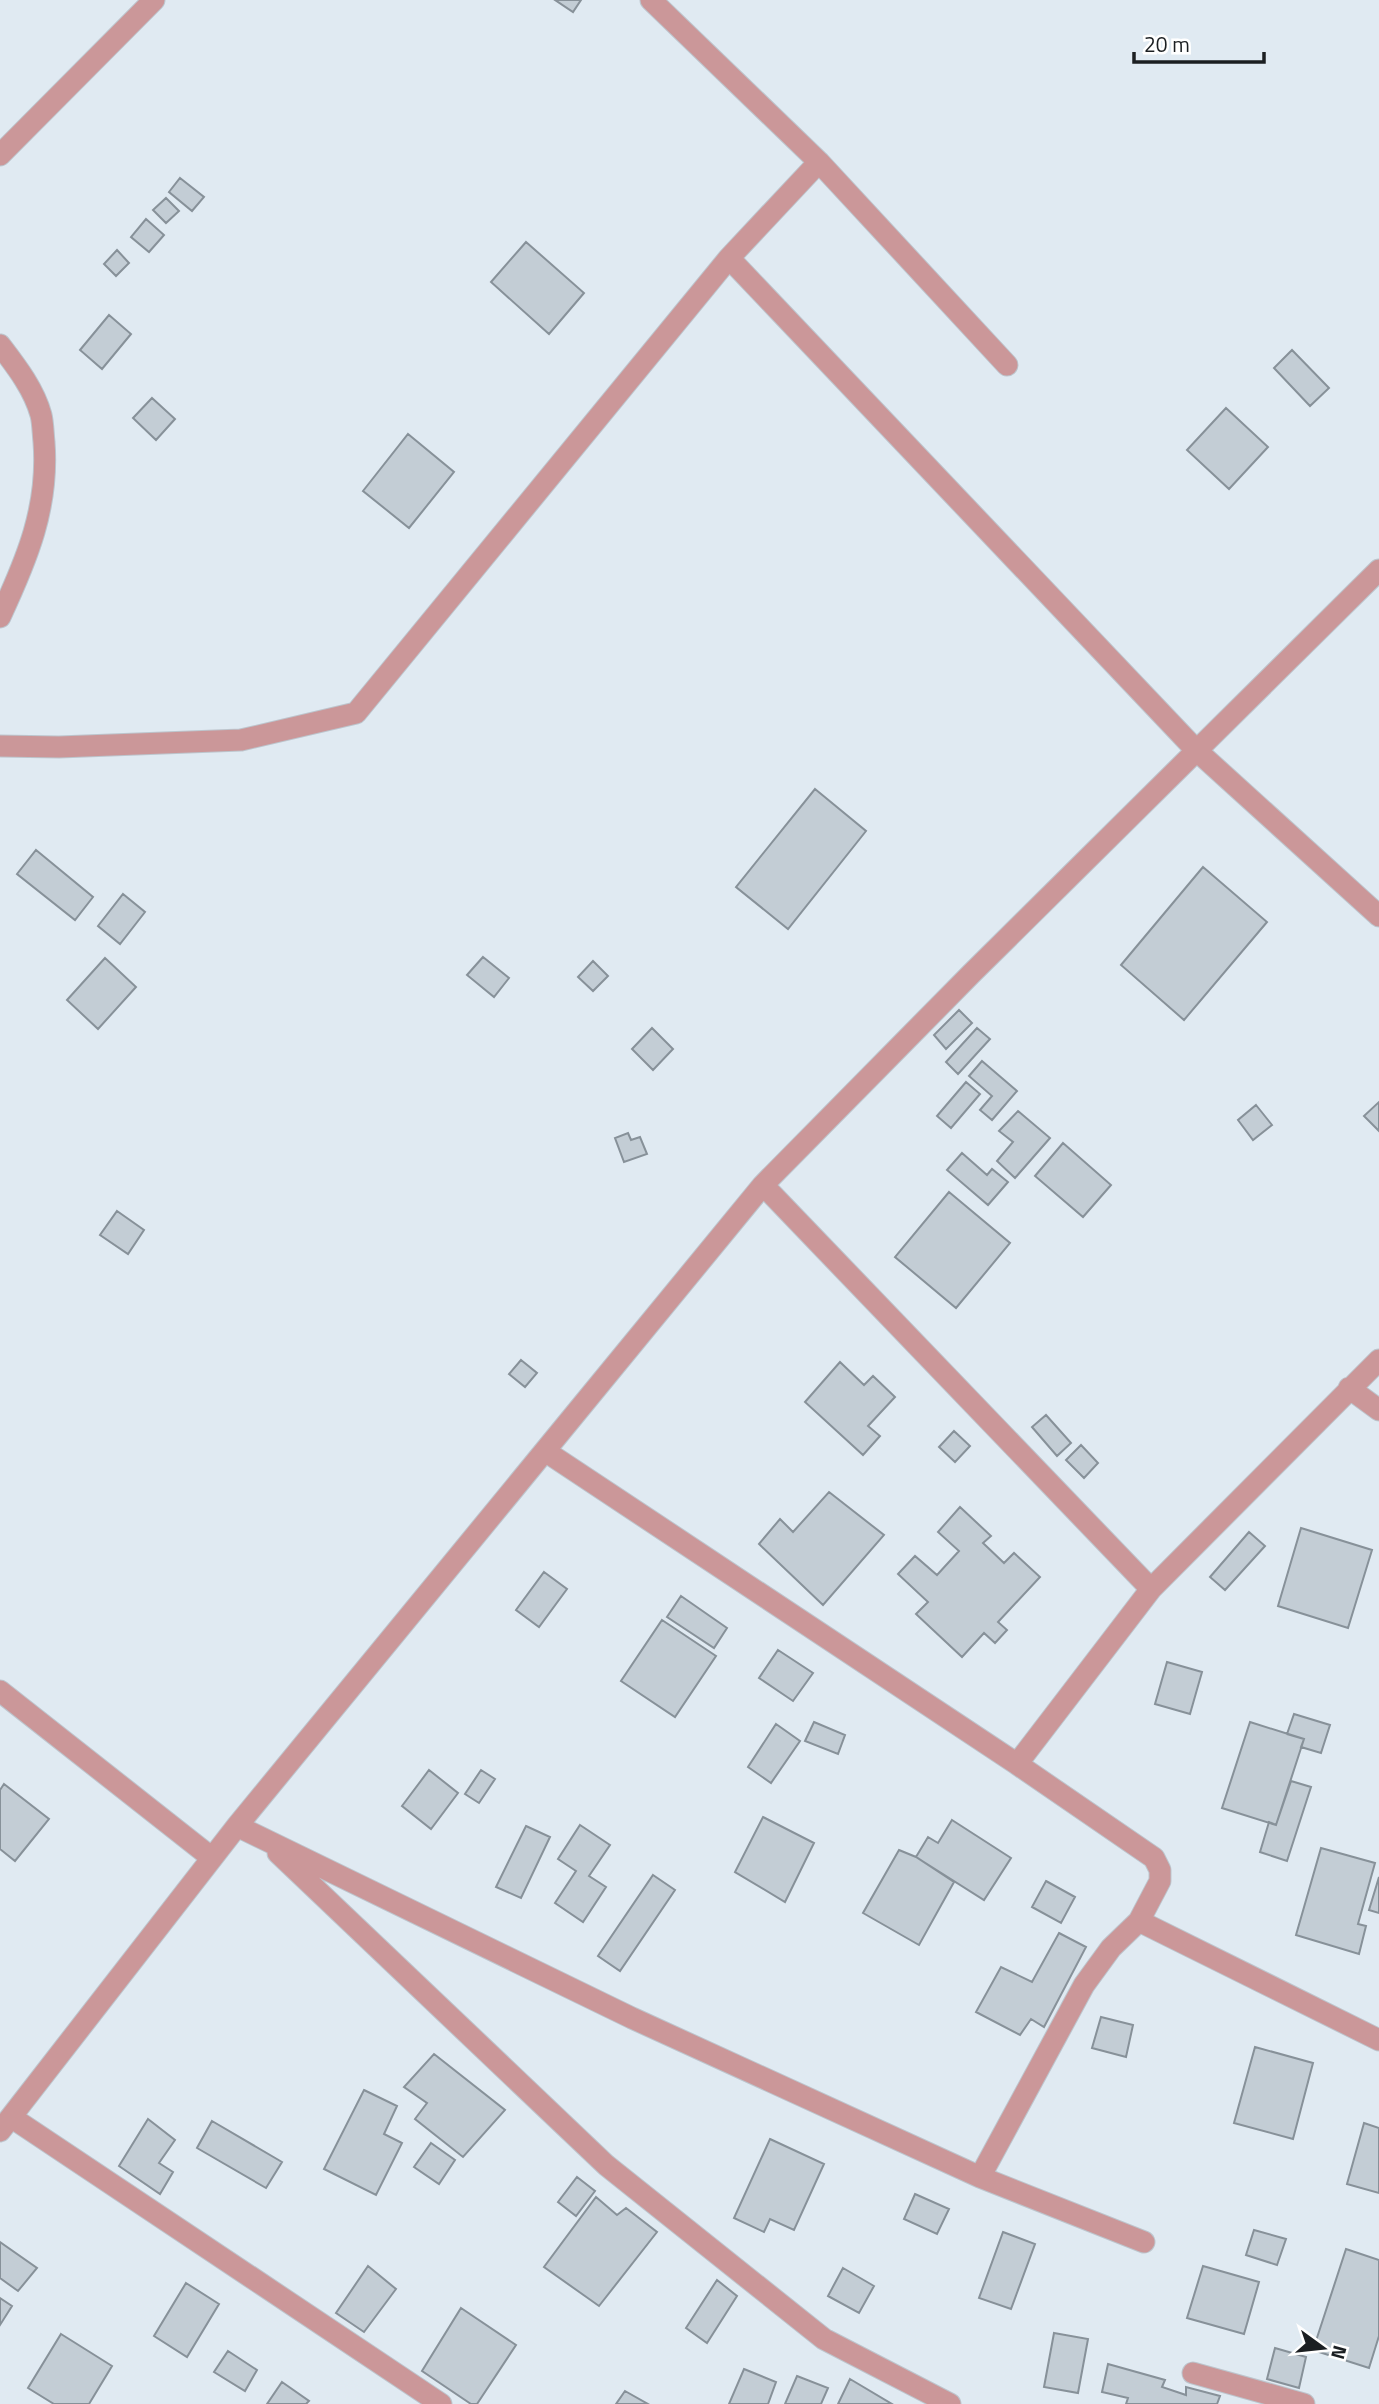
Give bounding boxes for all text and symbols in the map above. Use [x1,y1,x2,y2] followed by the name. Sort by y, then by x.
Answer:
[1134,21,1264,65] scale bar
[1144,28,1190,60] text: 20 m
[1288,2313,1358,2383] north arrow
[1324,2342,1356,2363] text: N

